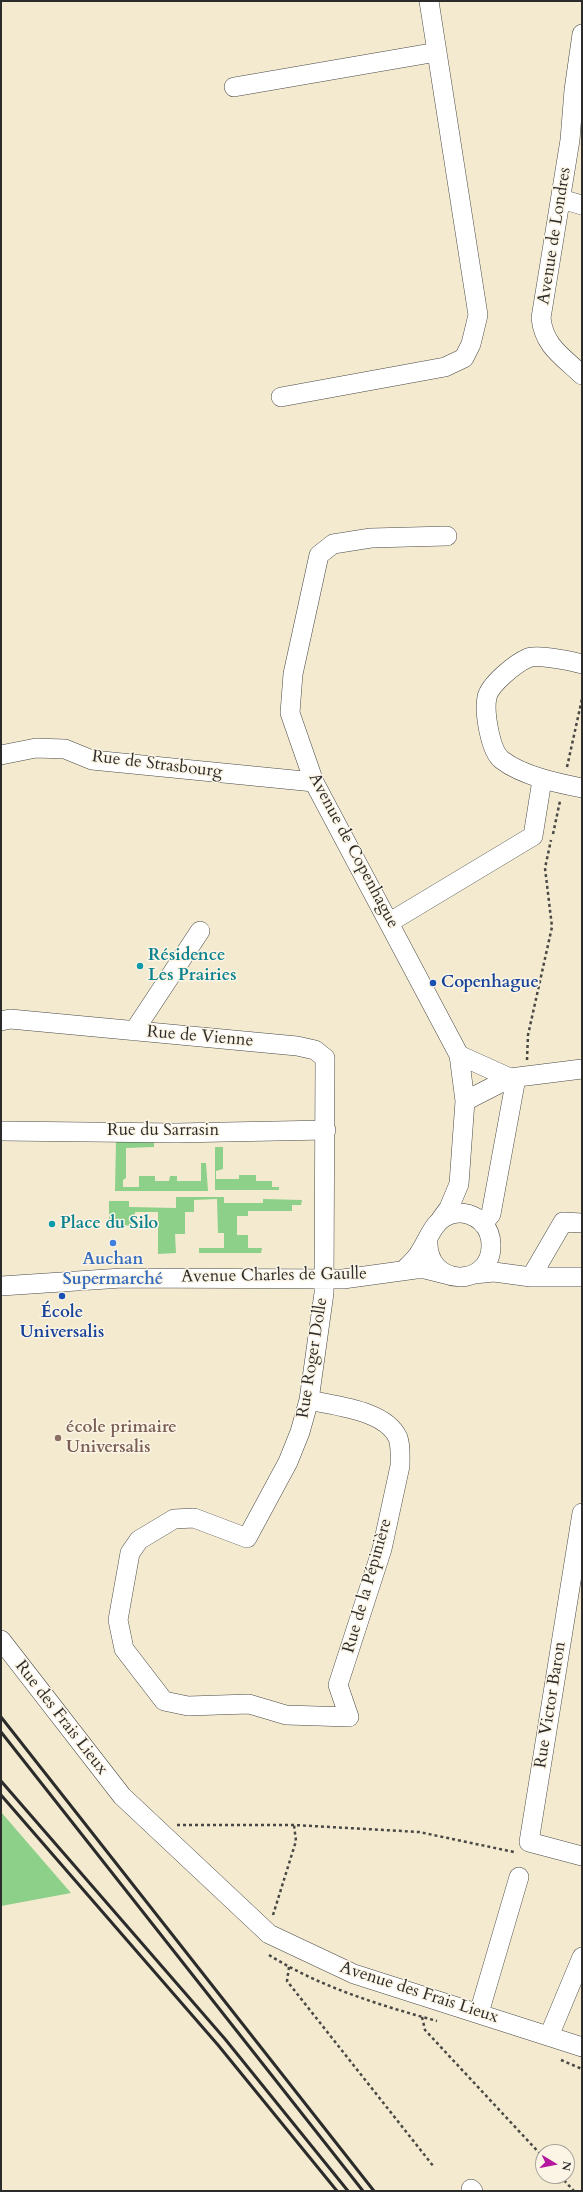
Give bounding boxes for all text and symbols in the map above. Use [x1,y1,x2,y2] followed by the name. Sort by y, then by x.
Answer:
[534,166,576,306] street label: Avenue de Londres
[91,747,223,783] street label: Rue de Strasbourg
[303,770,403,932] street label: Avenue de Copenhague
[148,946,236,986] place label: Résidence Les Prairies
[135,961,145,971] marker: Résidence Les Prairies
[441,973,539,993] place label: Copenhague
[428,978,438,988] marker: Copenhague
[146,1022,254,1052] street label: Rue de Vienne
[107,1121,219,1141] street label: Rue du Sarrasin
[60,1214,158,1234] place label: Place du Silo
[47,1219,57,1229] marker: Place du Silo
[108,1238,118,1248] marker: Auchan Supermarché
[63,1250,163,1290] place label: Auchan Supermarché
[181,1264,367,1288] street label: Avenue Charles de Gaulle
[57,1291,67,1301] marker: École Universalis
[293,1296,333,1420] street label: Rue Roger Dolle
[20,1303,104,1343] place label: École Universalis
[66,1418,177,1458] place label: école primaire Universalis
[53,1433,63,1443] marker: école primaire Universalis
[339,1517,397,1655] street label: Rue de la Pépinière
[531,1640,571,1770] street label: Rue Victor Baron
[10,1657,112,1779] street label: Rue des Frais Lieux
[337,1958,501,2028] street label: Avenue des Frais Lieux
[535,2144,575,2184] north arrow
[558,2160,575,2172] text: N

